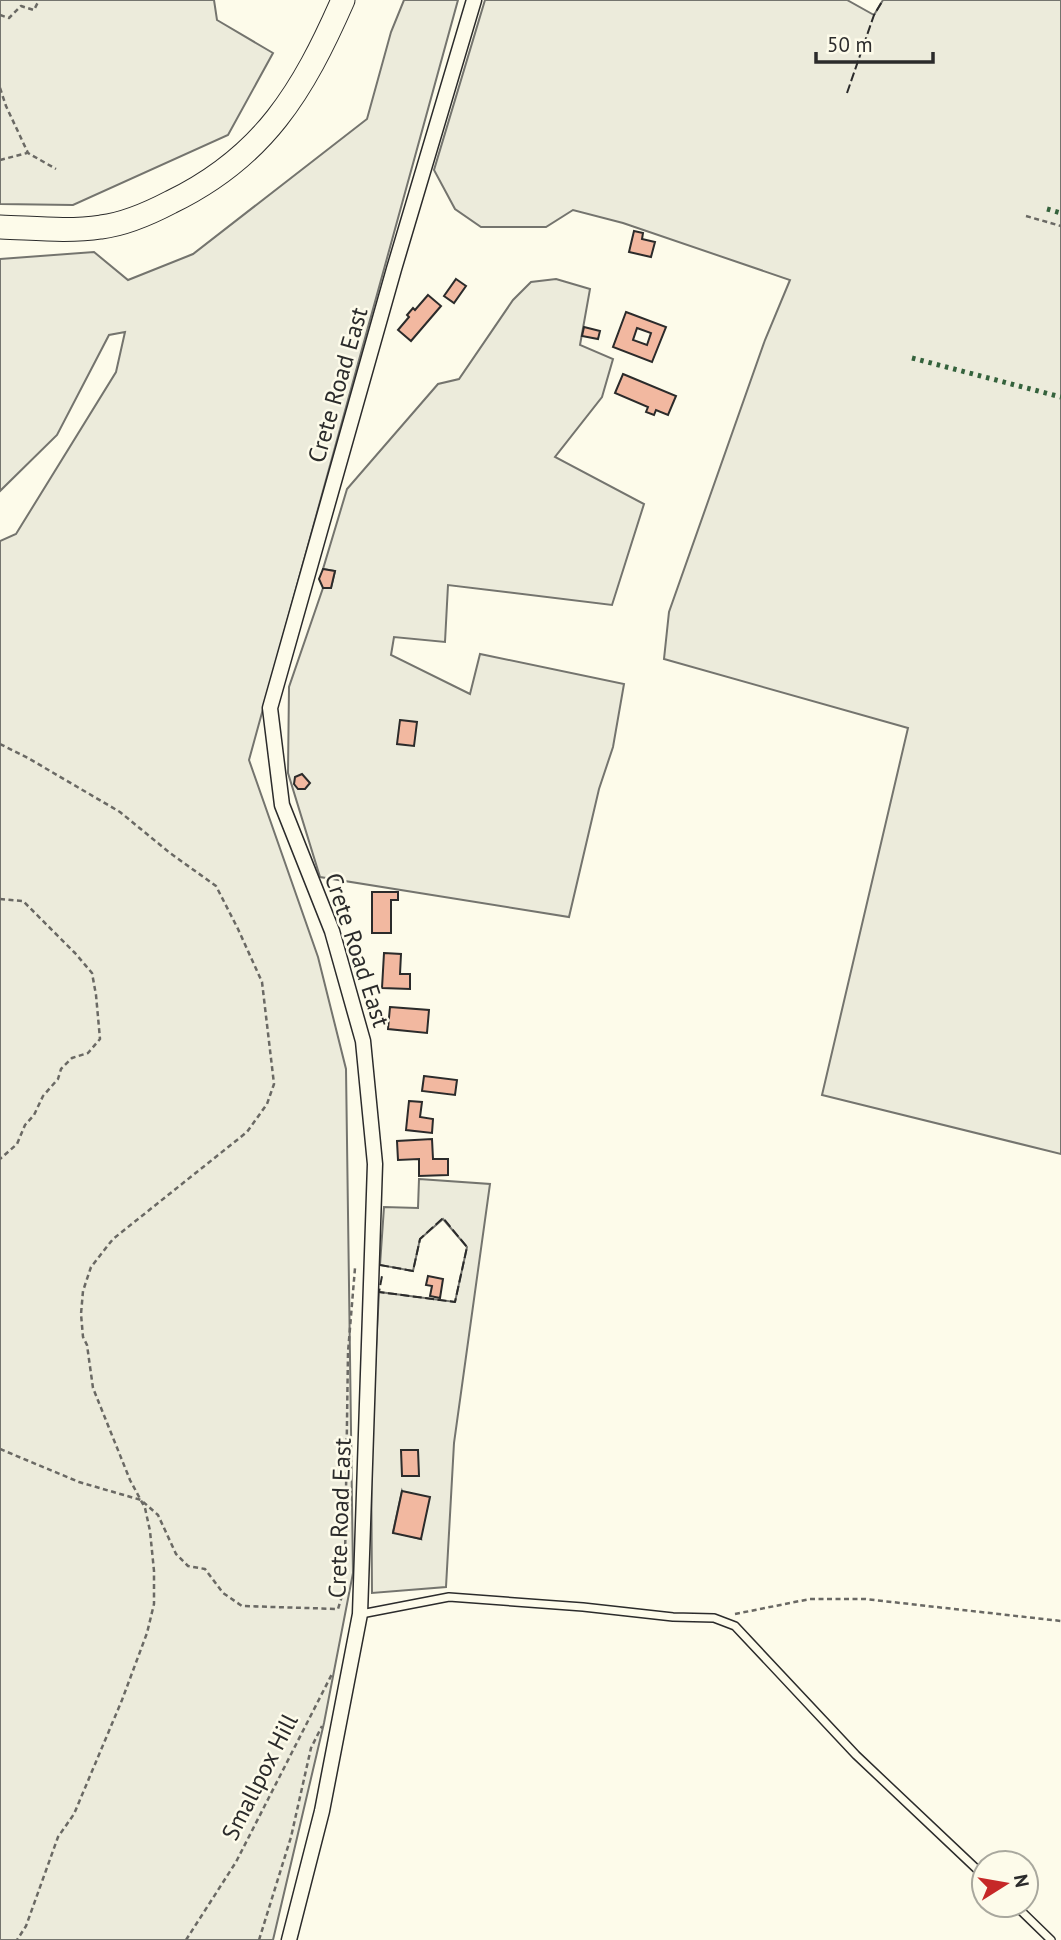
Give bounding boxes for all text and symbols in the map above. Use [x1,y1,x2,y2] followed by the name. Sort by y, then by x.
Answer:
[816,21,933,65] scale bar
[827,31,873,58] text: 50 m
[301,304,375,466] street label: Crete Road East
[318,869,397,1031] street label: Crete Road East
[321,1437,358,1599] street label: Crete Road East
[214,1708,305,1845] street label: Smallpox Hill
[970,1849,1040,1919] north arrow
[1009,1872,1035,1889] text: N

